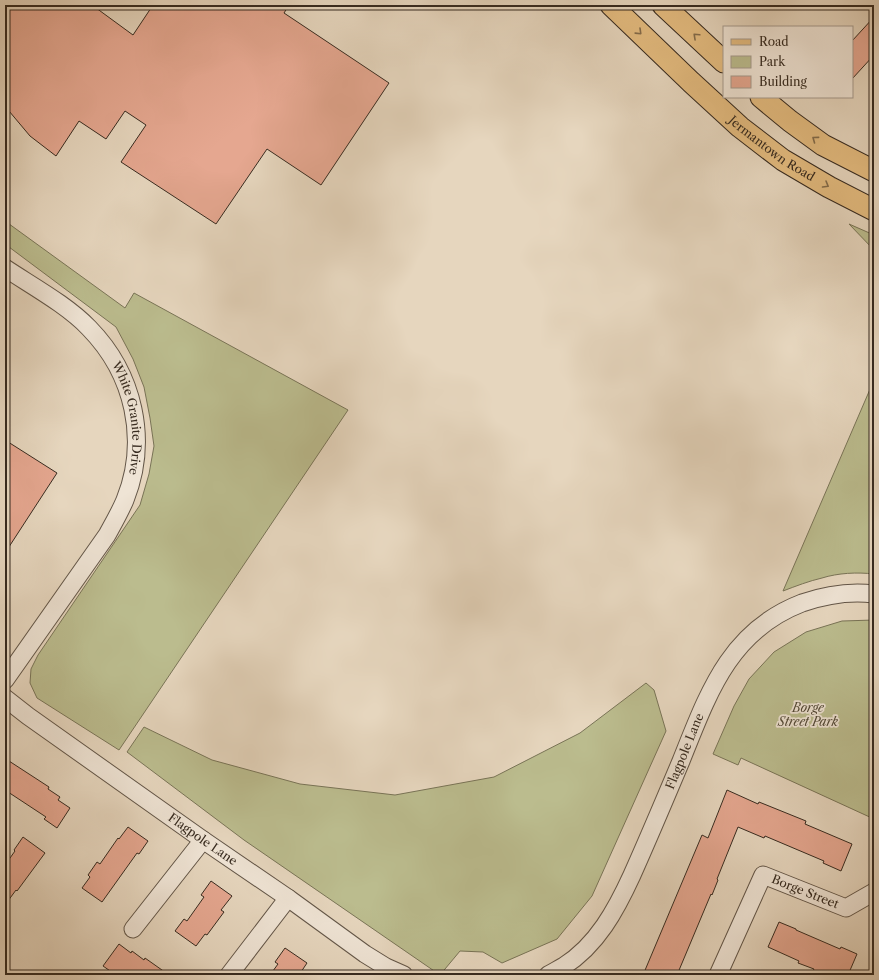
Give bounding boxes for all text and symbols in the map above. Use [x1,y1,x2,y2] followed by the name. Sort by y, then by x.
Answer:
[723,26,853,98] legend
[634,27,642,35] one-way arrow
[693,33,701,40] one-way arrow
[759,34,789,49] text: Road
[759,54,786,69] text: Park
[759,74,807,89] text: Building
[724,111,818,184] street label: Jermantown Road
[813,137,820,144] one-way arrow
[822,181,829,188] one-way arrow
[109,358,144,477] street label: White Granite Drive
[777,700,839,729] park label: Borge Street Park
[662,711,707,791] street label: Flagpole Lane
[165,810,241,868] street label: Flagpole Lane
[770,871,842,912] street label: Borge Street

